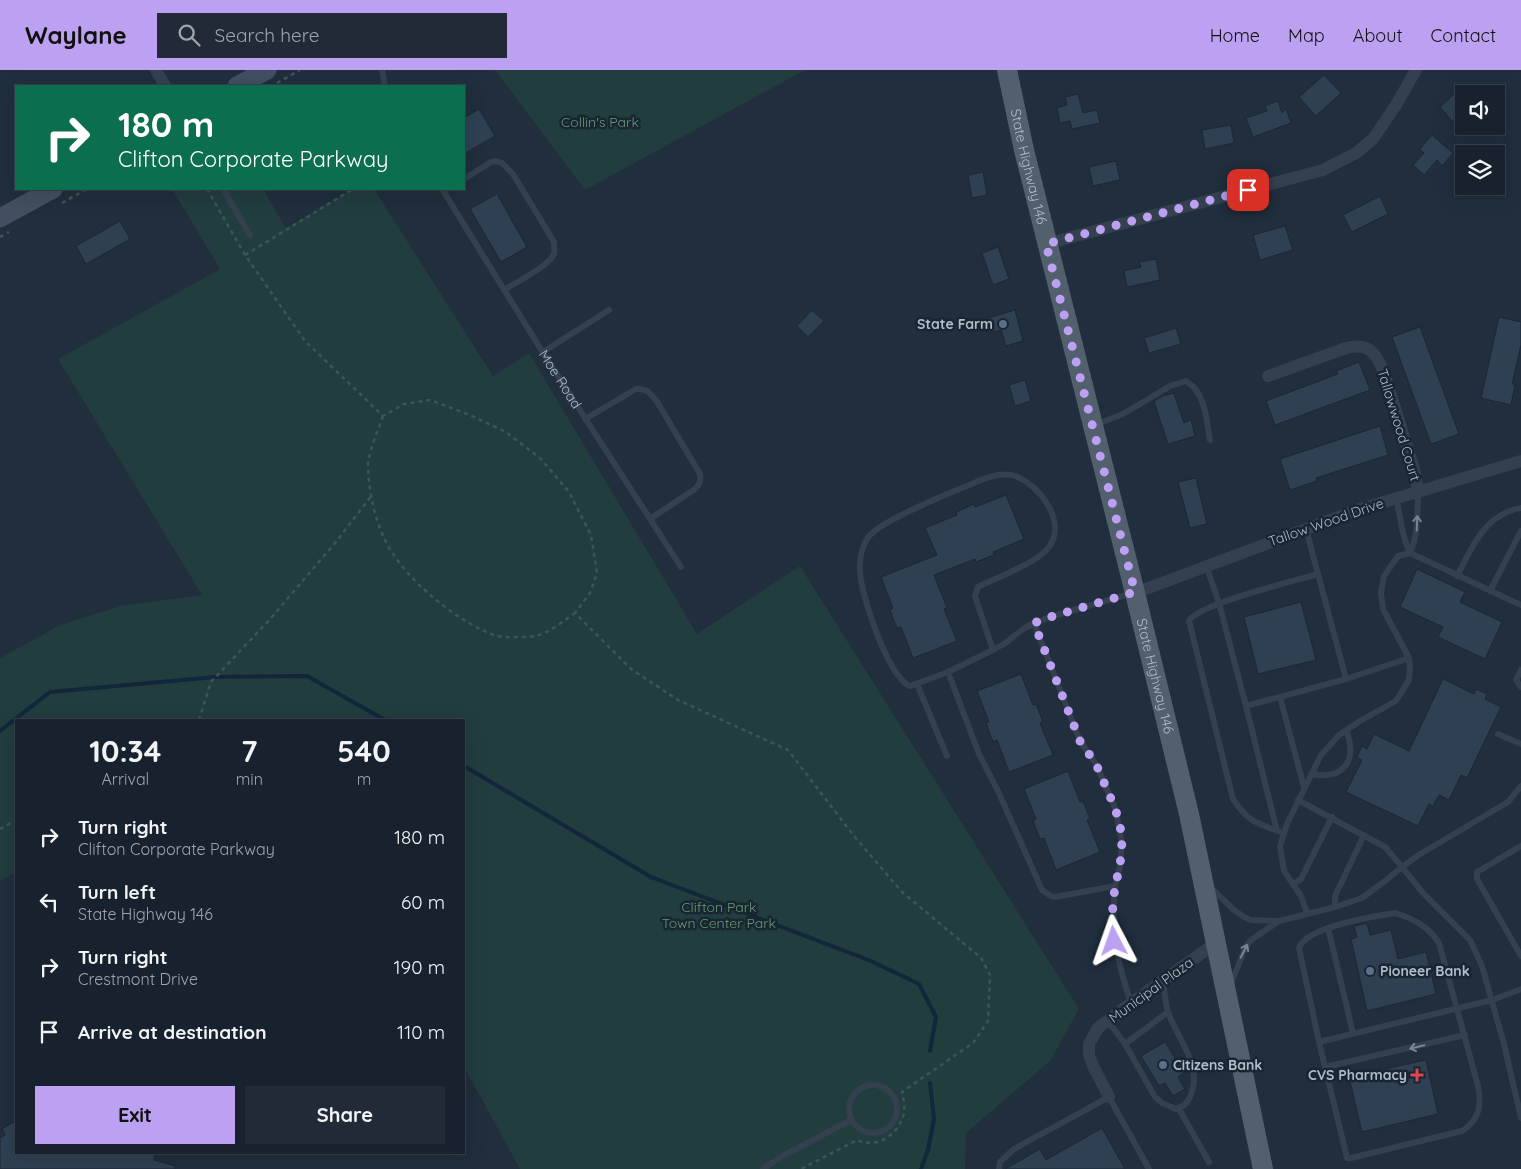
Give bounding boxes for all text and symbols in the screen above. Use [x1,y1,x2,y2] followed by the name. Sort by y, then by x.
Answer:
[157,13,507,58] search box
[25,20,127,50] text: Waylane
[175,21,203,49] icon: search
[215,23,319,47] text: Search here
[1210,24,1260,47] text: Home
[1288,24,1325,47] text: Map
[1353,24,1403,47] text: About
[1431,24,1496,47] text: Contact
[1455,85,1505,195] map controls
[1455,85,1505,135] button: sound
[118,102,214,146] text: 180 m
[35,105,100,170] icon: right
[1006,107,1051,227] street label: State Highway 146
[561,113,639,131] park label: Collin's Park
[118,145,389,173] text: Clifton Corporate Parkway
[1455,145,1505,195] button: layers
[1227,169,1269,211] pin
[1234,176,1262,204] icon: arrive
[917,315,993,333] place label: State Farm
[997,318,1009,330] marker: State Farm
[535,346,586,412] street label: Moe Road
[1373,367,1425,483] street label: Tallowwood Court
[1266,494,1386,550] street label: Tallow Wood Drive
[1413,515,1422,531] one-way arrow
[1133,617,1178,736] street label: State Highway 146
[89,732,161,770] text: 10:34
[241,732,258,770] text: 7
[337,732,391,770] text: 540
[101,769,149,789] text: Arrival
[236,769,263,789] text: min
[357,769,371,789] text: m
[78,815,167,839] text: Turn right
[35,823,63,851] icon: right
[394,825,445,849] text: 180 m
[78,839,275,859] text: Clifton Corporate Parkway
[78,880,156,904] text: Turn left
[35,888,63,916] icon: left
[401,890,445,914] text: 60 m
[662,898,776,932] park label: Clifton Park Town Center Park
[78,904,213,924] text: State Highway 146
[1087,914,1139,966] position arrow
[1240,944,1250,959] one-way arrow
[78,945,167,969] text: Turn right
[35,953,63,981] icon: right
[1105,953,1197,1027] street label: Municipal Plaza
[394,955,445,979] text: 190 m
[1380,962,1470,980] place label: Pioneer Bank
[1364,965,1376,977] marker: Pioneer Bank
[78,969,198,989] text: Crestmont Drive
[35,1018,63,1046] icon: arrive
[78,1020,267,1044] text: Arrive at destination
[397,1020,445,1044] text: 110 m
[1410,1043,1426,1052] one-way arrow
[1173,1056,1262,1074] place label: Citizens Bank
[1157,1059,1169,1071] marker: Citizens Bank
[1308,1066,1407,1084] place label: CVS Pharmacy
[1411,1069,1423,1081] marker: CVS Pharmacy
[35,1086,235,1144] button: Exit
[245,1086,445,1144] button: Share

